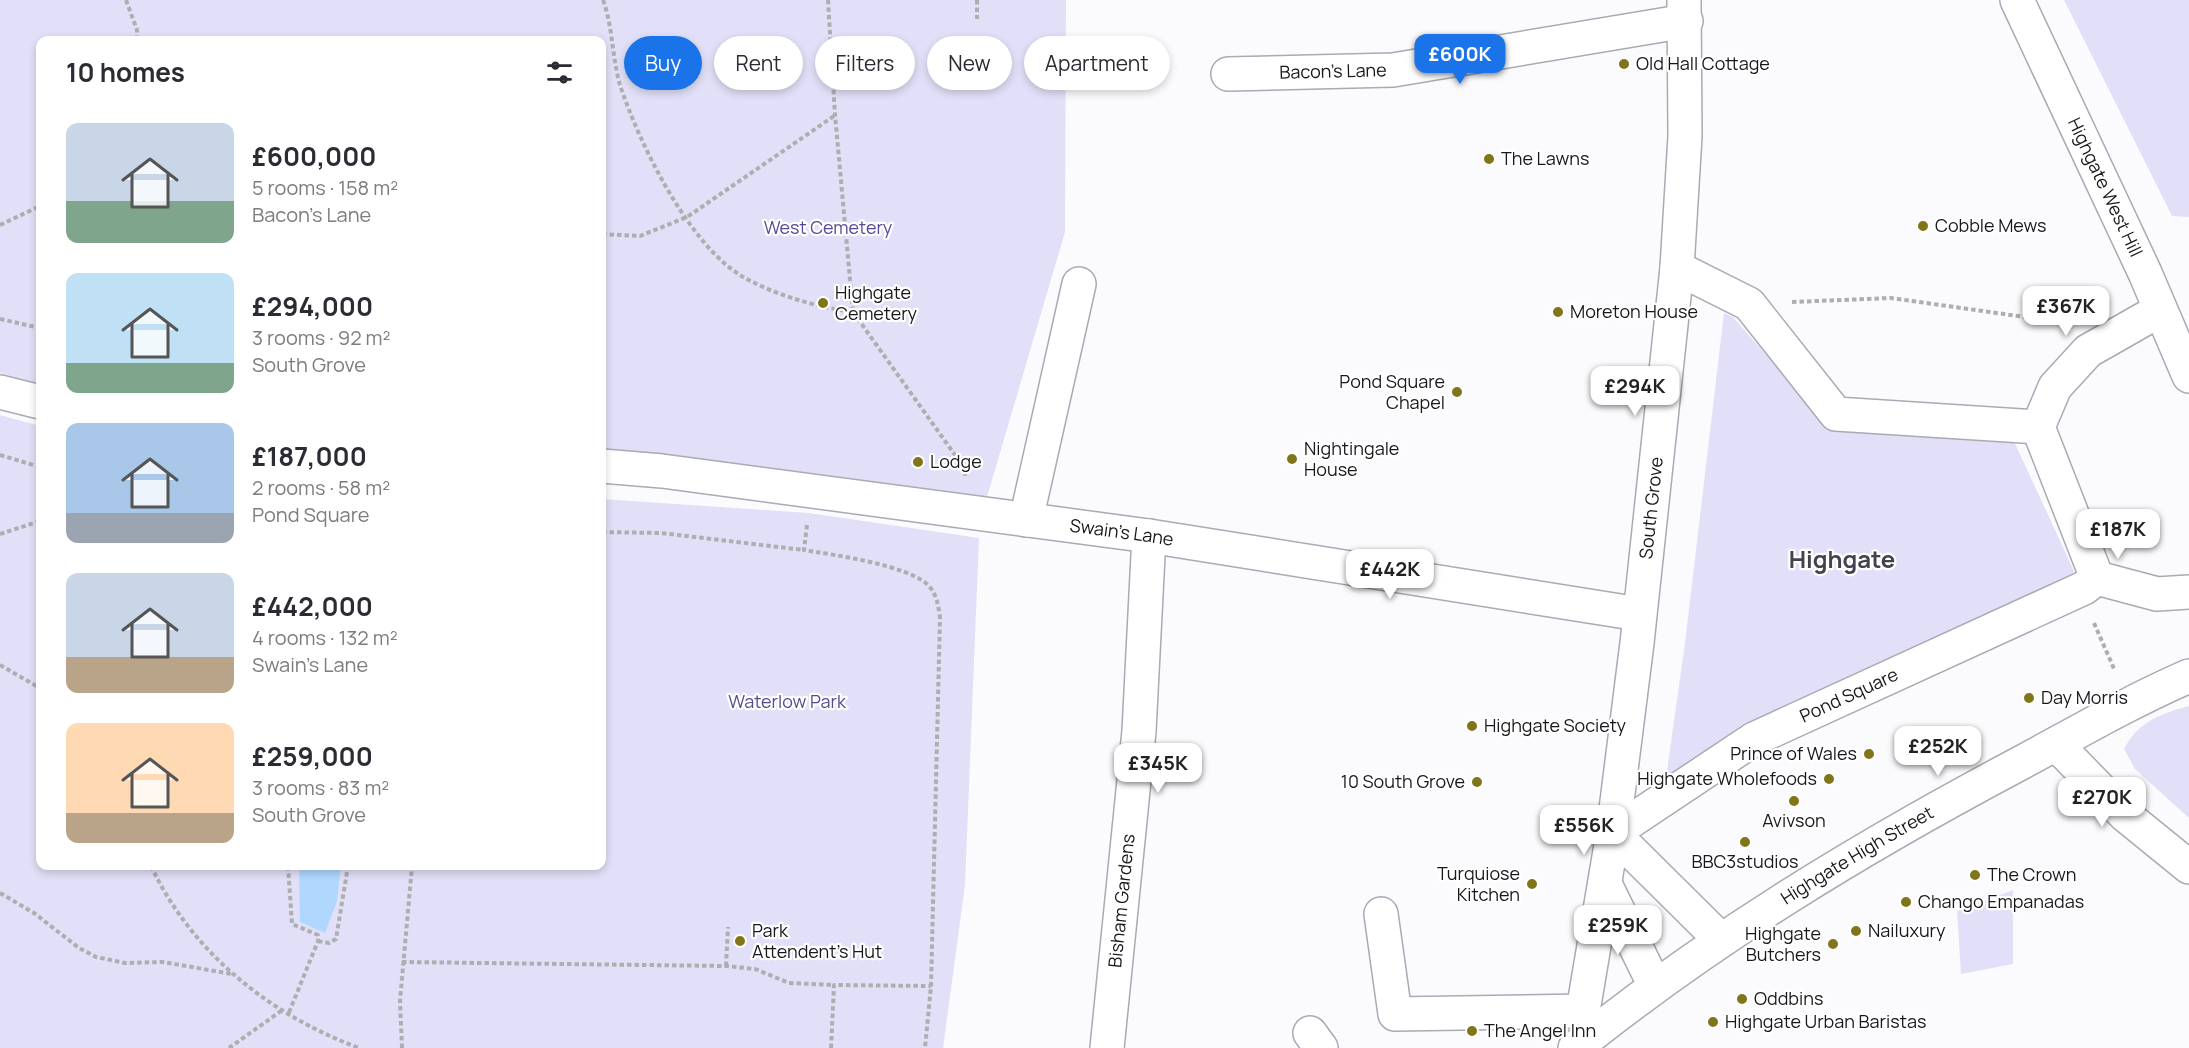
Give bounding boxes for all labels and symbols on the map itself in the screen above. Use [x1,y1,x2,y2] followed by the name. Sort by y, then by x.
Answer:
[1418,34,1502,85] pin: £600K
[1636,51,1770,75] place label: Old Hall Cottage
[1279,57,1387,84] street label: Bacon's Lane
[1617,57,1631,71] marker: Old Hall Cottage
[2063,114,2149,260] street label: Highgate West Hill
[1501,146,1589,170] place label: The Lawns
[1482,152,1496,166] marker: The Lawns
[1935,213,2046,237] place label: Cobble Mews
[764,215,893,239] park label: West Cemetery
[1916,219,1930,233] marker: Cobble Mews
[835,280,918,325] place label: Highgate Cemetery
[2024,286,2108,337] pin: £367K
[816,296,830,310] marker: Highgate Cemetery
[1570,299,1698,323] place label: Moreton House
[1551,305,1565,319] marker: Moreton House
[1593,366,1677,417] pin: £294K
[1339,369,1445,414] place label: Pond Square Chapel
[1450,385,1464,399] marker: Pond Square Chapel
[1304,436,1399,481] place label: Nightingale House
[930,449,982,473] place label: Lodge
[1285,452,1299,466] marker: Nightingale House
[911,455,925,469] marker: Lodge
[1633,456,1668,560] street label: South Grove
[2076,509,2160,560] pin: £187K
[1068,513,1175,551] street label: Swain's Lane
[1789,542,1895,575] district label: Highgate
[1348,549,1432,600] pin: £442K
[1796,662,1902,727] street label: Pond Square
[2041,685,2128,709] place label: Day Morris
[728,689,847,713] park label: Waterlow Park
[2022,691,2036,705] marker: Day Morris
[1484,713,1627,737] place label: Highgate Society
[1465,719,1479,733] marker: Highgate Society
[1896,726,1980,777] pin: £252K
[1730,741,1857,765] place label: Prince of Wales
[1116,743,1200,794] pin: £345K
[1862,747,1876,761] marker: Prince of Wales
[1637,766,1817,790] place label: Highgate Wholefoods
[1341,769,1465,793] place label: 10 South Grove
[1822,772,1836,786] marker: Highgate Wholefoods
[1470,775,1484,789] marker: 10 South Grove
[2060,777,2144,828] pin: £270K
[1787,794,1801,808] marker: Avivson
[1776,800,1937,910] street label: Highgate High Street
[1542,805,1626,856] pin: £556K
[1762,808,1826,832] place label: Avivson
[1102,833,1140,969] street label: Bisham Gardens
[1738,835,1752,849] marker: BBC3studios
[1691,849,1799,873] place label: BBC3studios
[1437,861,1520,906] place label: Turquiose Kitchen
[1987,862,2077,886] place label: The Crown
[1968,868,1982,882] marker: The Crown
[1525,877,1539,891] marker: Turquiose Kitchen
[1918,889,2084,913] place label: Chango Empanadas
[1899,895,1913,909] marker: Chango Empanadas
[1576,905,1660,956] pin: £259K
[752,918,882,963] place label: Park Attendent's Hut
[1868,918,1946,942] place label: Nailuxury
[1745,921,1821,966] place label: Highgate Butchers
[1849,924,1863,938] marker: Nailuxury
[733,934,747,948] marker: Park Attendent's Hut
[1826,937,1840,951] marker: Highgate Butchers
[1754,986,1823,1010] place label: Oddbins
[1735,992,1749,1006] marker: Oddbins
[1725,1009,1926,1033] place label: Highgate Urban Baristas
[1706,1015,1720,1029] marker: Highgate Urban Baristas
[1484,1018,1596,1042] place label: The Angel Inn
[1465,1024,1479,1038] marker: The Angel Inn

